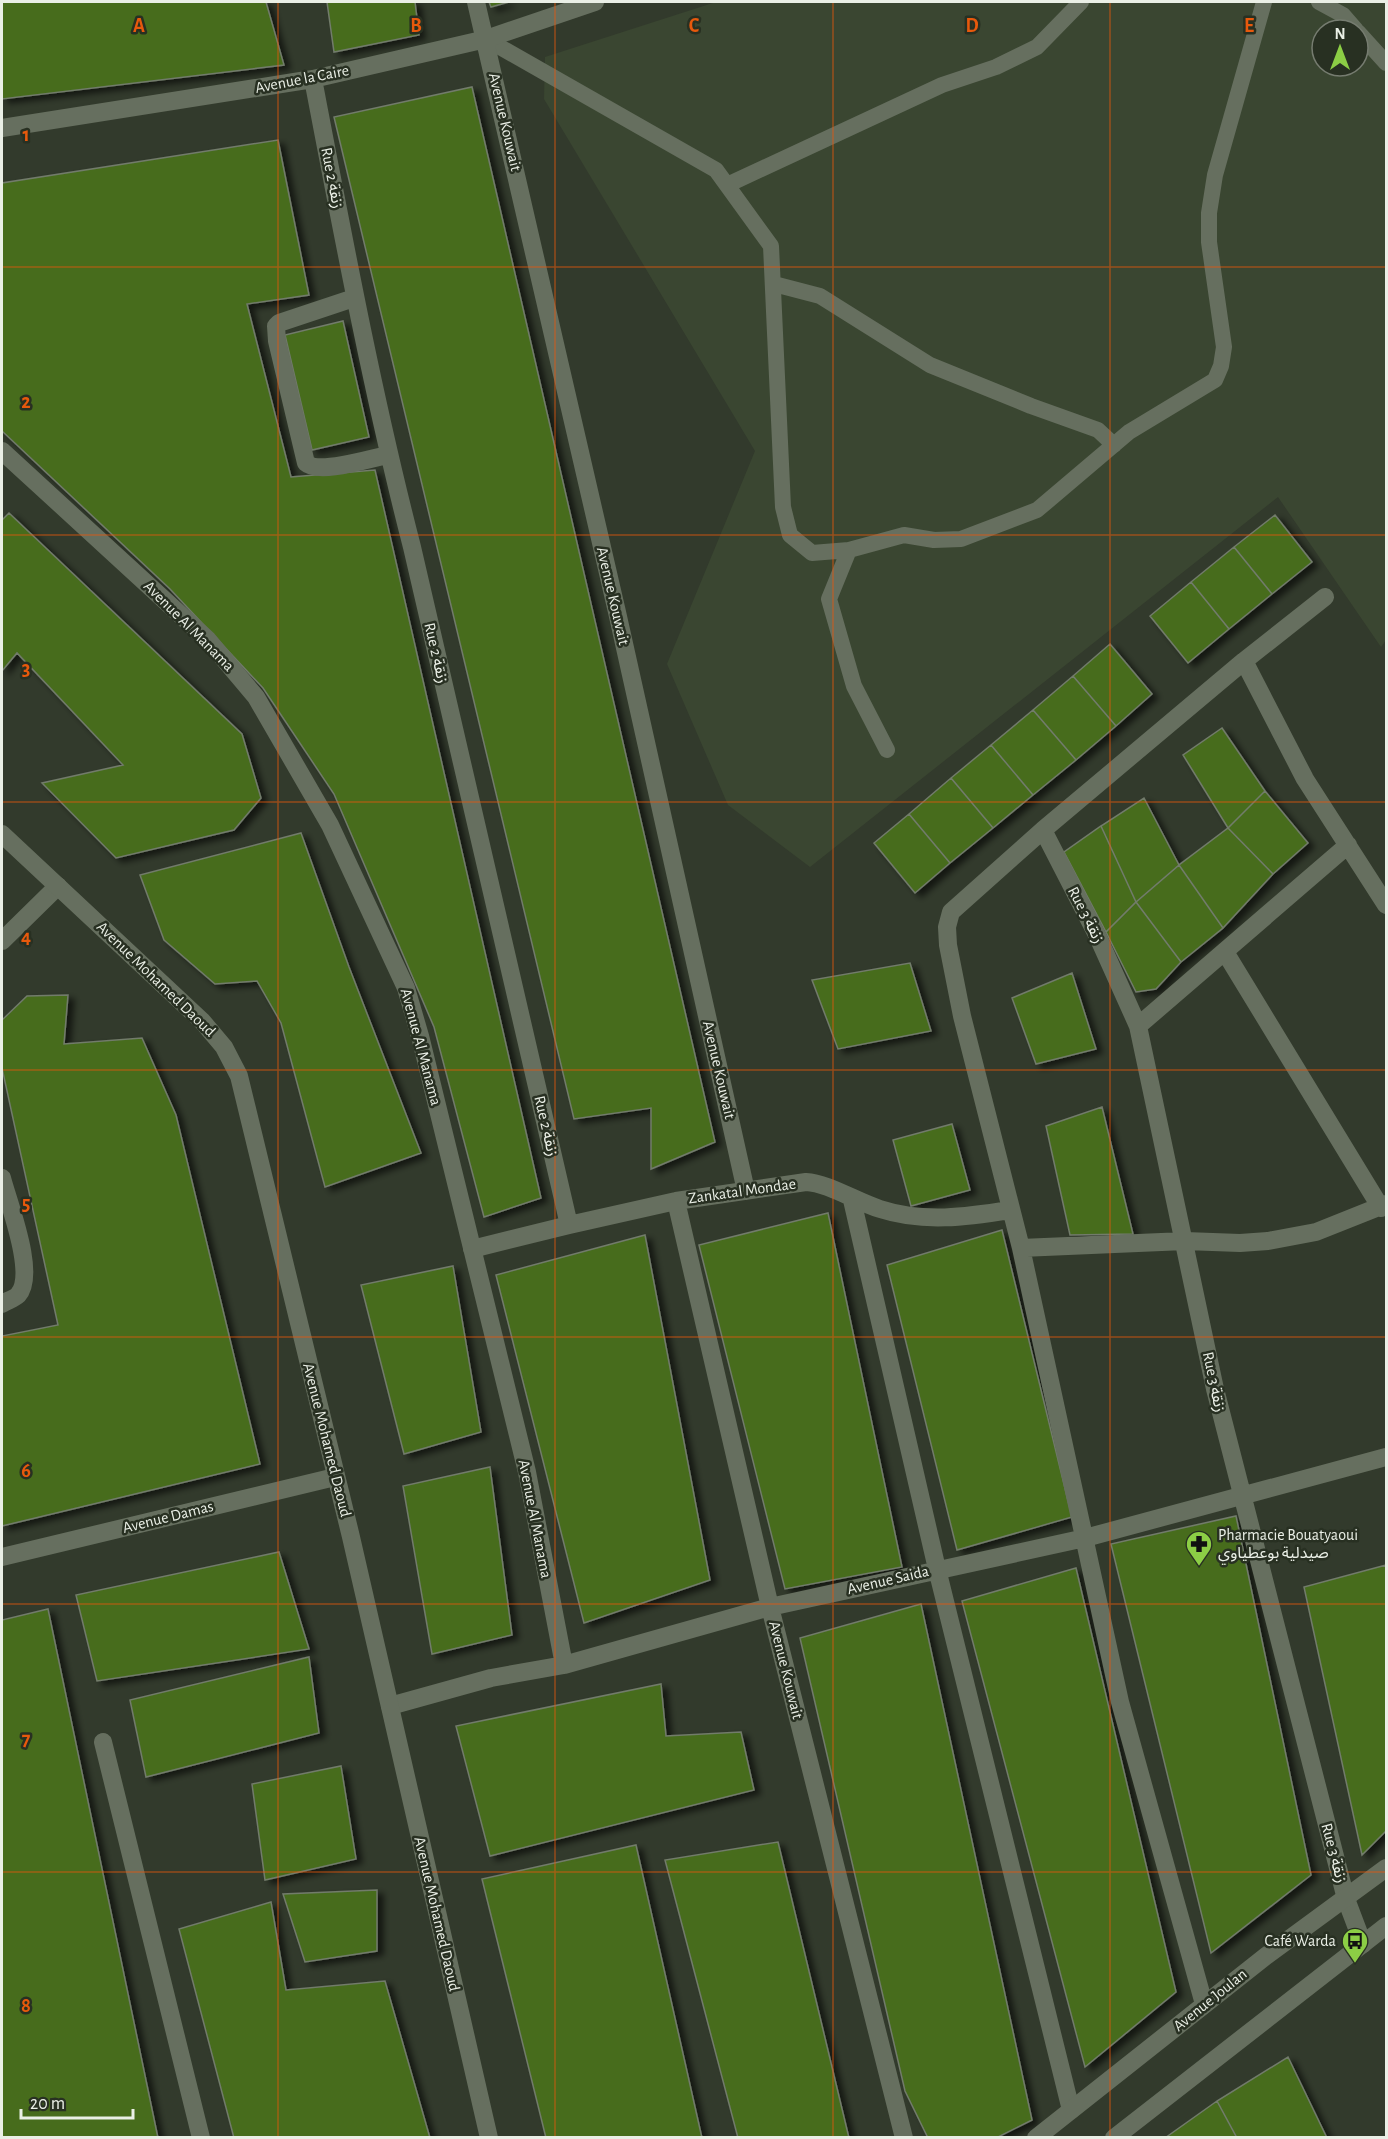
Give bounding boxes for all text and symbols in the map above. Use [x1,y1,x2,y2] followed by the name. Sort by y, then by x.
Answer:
[133,16,145,36] text: A
[410,16,422,36] text: B
[689,16,700,36] text: C
[965,16,979,36] text: D
[1244,16,1254,36] text: E
[1310,18,1370,78] north arrow
[1334,26,1346,42] text: N
[254,62,350,96] street label: Avenue la Caire
[486,71,524,173] street label: Avenue Kouwait
[22,125,30,145] text: 1
[317,146,346,210] street label: Rue 2 زنقة
[21,392,31,412] text: 2
[594,545,632,647] street label: Avenue Kouwait
[141,578,237,674] street label: Avenue Al Manama
[420,621,451,685] street label: Rue 2 زنقة
[22,659,30,679] text: 3
[1064,884,1107,946] street label: Rue 3 زنقة
[94,918,218,1040] street label: Avenue Mohamed Daoud
[21,927,31,947] text: 4
[398,987,444,1107] street label: Avenue Al Manama
[700,1019,738,1121] street label: Avenue Kouwait
[530,1094,561,1158] street label: Rue 2 زنقة
[687,1176,797,1206] street label: Zankatal Mondae
[22,1194,30,1214] text: 5
[1199,1350,1228,1414] street label: Rue 3 زنقة
[300,1361,354,1519] street label: Avenue Mohamed Daoud
[516,1458,554,1580] street label: Avenue Al Manama
[21,1461,31,1481] text: 6
[121,1498,215,1536] street label: Avenue Damas
[1218,1527,1358,1565] place label: Pharmacie Bouatyaoui صيدلية بوعطياوي
[1184,1529,1214,1567] pharmacy icon: Pharmacie Bouatyaoui صيدلية بوعطياوي
[846,1563,930,1597] street label: Avenue Saida
[766,1619,806,1721] street label: Avenue Kouwait
[22,1729,31,1749] text: 7
[1317,1821,1350,1885] street label: Rue 3 زنقة
[411,1835,463,1993] street label: Avenue Mohamed Daoud
[1340,1926,1370,1964] bus stop icon: Café Warda
[1264,1933,1336,1949] place label: Café Warda
[1170,1966,1250,2034] street label: Avenue Joulan
[21,1996,31,2016] text: 8
[21,2082,134,2120] scale bar
[30,2095,65,2113] text: 20 m

